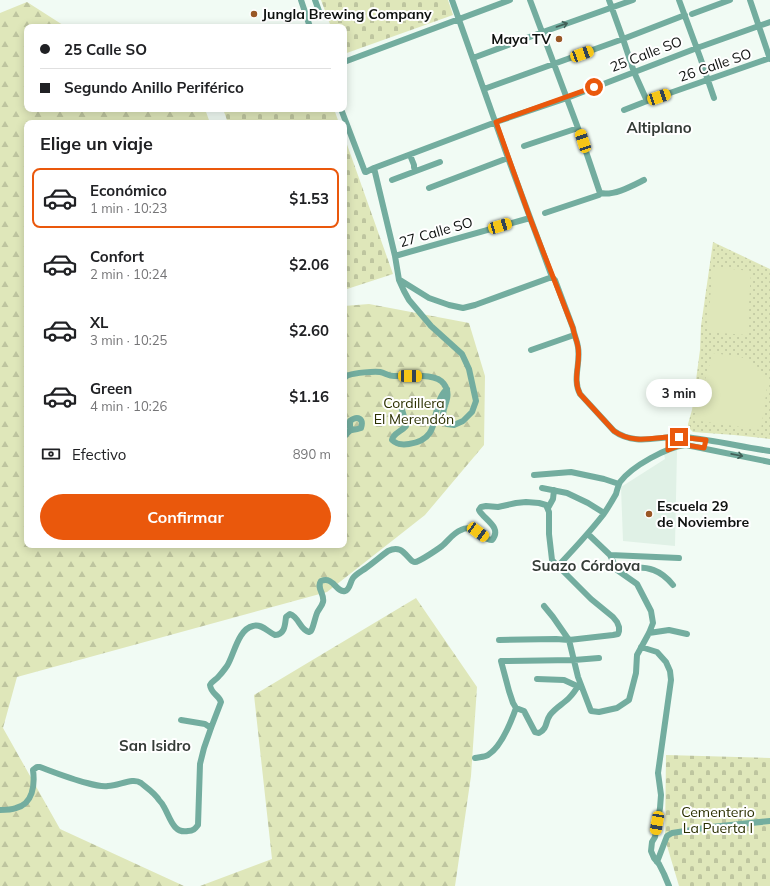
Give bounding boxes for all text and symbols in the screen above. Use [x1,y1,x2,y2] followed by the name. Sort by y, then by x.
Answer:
[262,5,432,23] place label: Jungla Brewing Company
[249,9,259,19] marker: Jungla Brewing Company
[555,21,568,28] one-way arrow
[491,30,552,48] place label: Maya TV
[607,32,685,76] street label: 25 Calle SO
[554,34,564,44] marker: Maya TV
[64,40,147,59] text: 25 Calle SO
[569,44,595,64] car
[676,44,754,86] street label: 26 Calle SO
[64,78,244,97] text: Segundo Anillo Periférico
[585,78,603,96] route start
[646,87,672,107] car
[626,118,692,137] district label: Altiplano
[574,128,592,154] car
[40,132,153,155] text: Elige un viaje
[42,180,78,216] icon: car
[90,181,167,200] text: Económico
[289,189,329,208] text: $1.53
[90,200,167,216] text: 1 min · 10:23
[397,213,475,251] street label: 27 Calle SO
[487,217,513,235] car
[42,246,78,282] icon: car
[90,247,144,266] text: Confort
[289,255,329,274] text: $2.06
[90,266,167,282] text: 2 min · 10:24
[42,312,78,348] icon: car
[90,313,108,332] text: XL
[289,321,329,340] text: $2.60
[90,332,167,348] text: 3 min · 10:25
[398,370,422,382] car
[42,378,78,414] icon: car
[90,379,132,398] text: Green
[646,379,712,407] callout: 3 min
[662,385,696,401] text: 3 min
[289,387,329,406] text: $1.16
[374,394,454,428] park label: Cordillera El Merendón
[90,398,167,414] text: 4 min · 10:26
[670,428,688,446] route end
[40,443,62,465] icon: cash
[72,445,126,464] text: Efectivo
[293,446,331,462] text: 890 m
[730,451,743,459] one-way arrow
[40,494,331,540] button: Confirmar
[657,497,750,531] place label: Escuela 29 de Noviembre
[644,509,654,519] marker: Escuela 29 de Noviembre
[465,520,491,544] car
[532,556,640,575] district label: Suazo Córdova
[119,736,191,755] district label: San Isidro
[681,803,755,837] park label: Cementerio La Puerta I
[649,810,665,836] car

